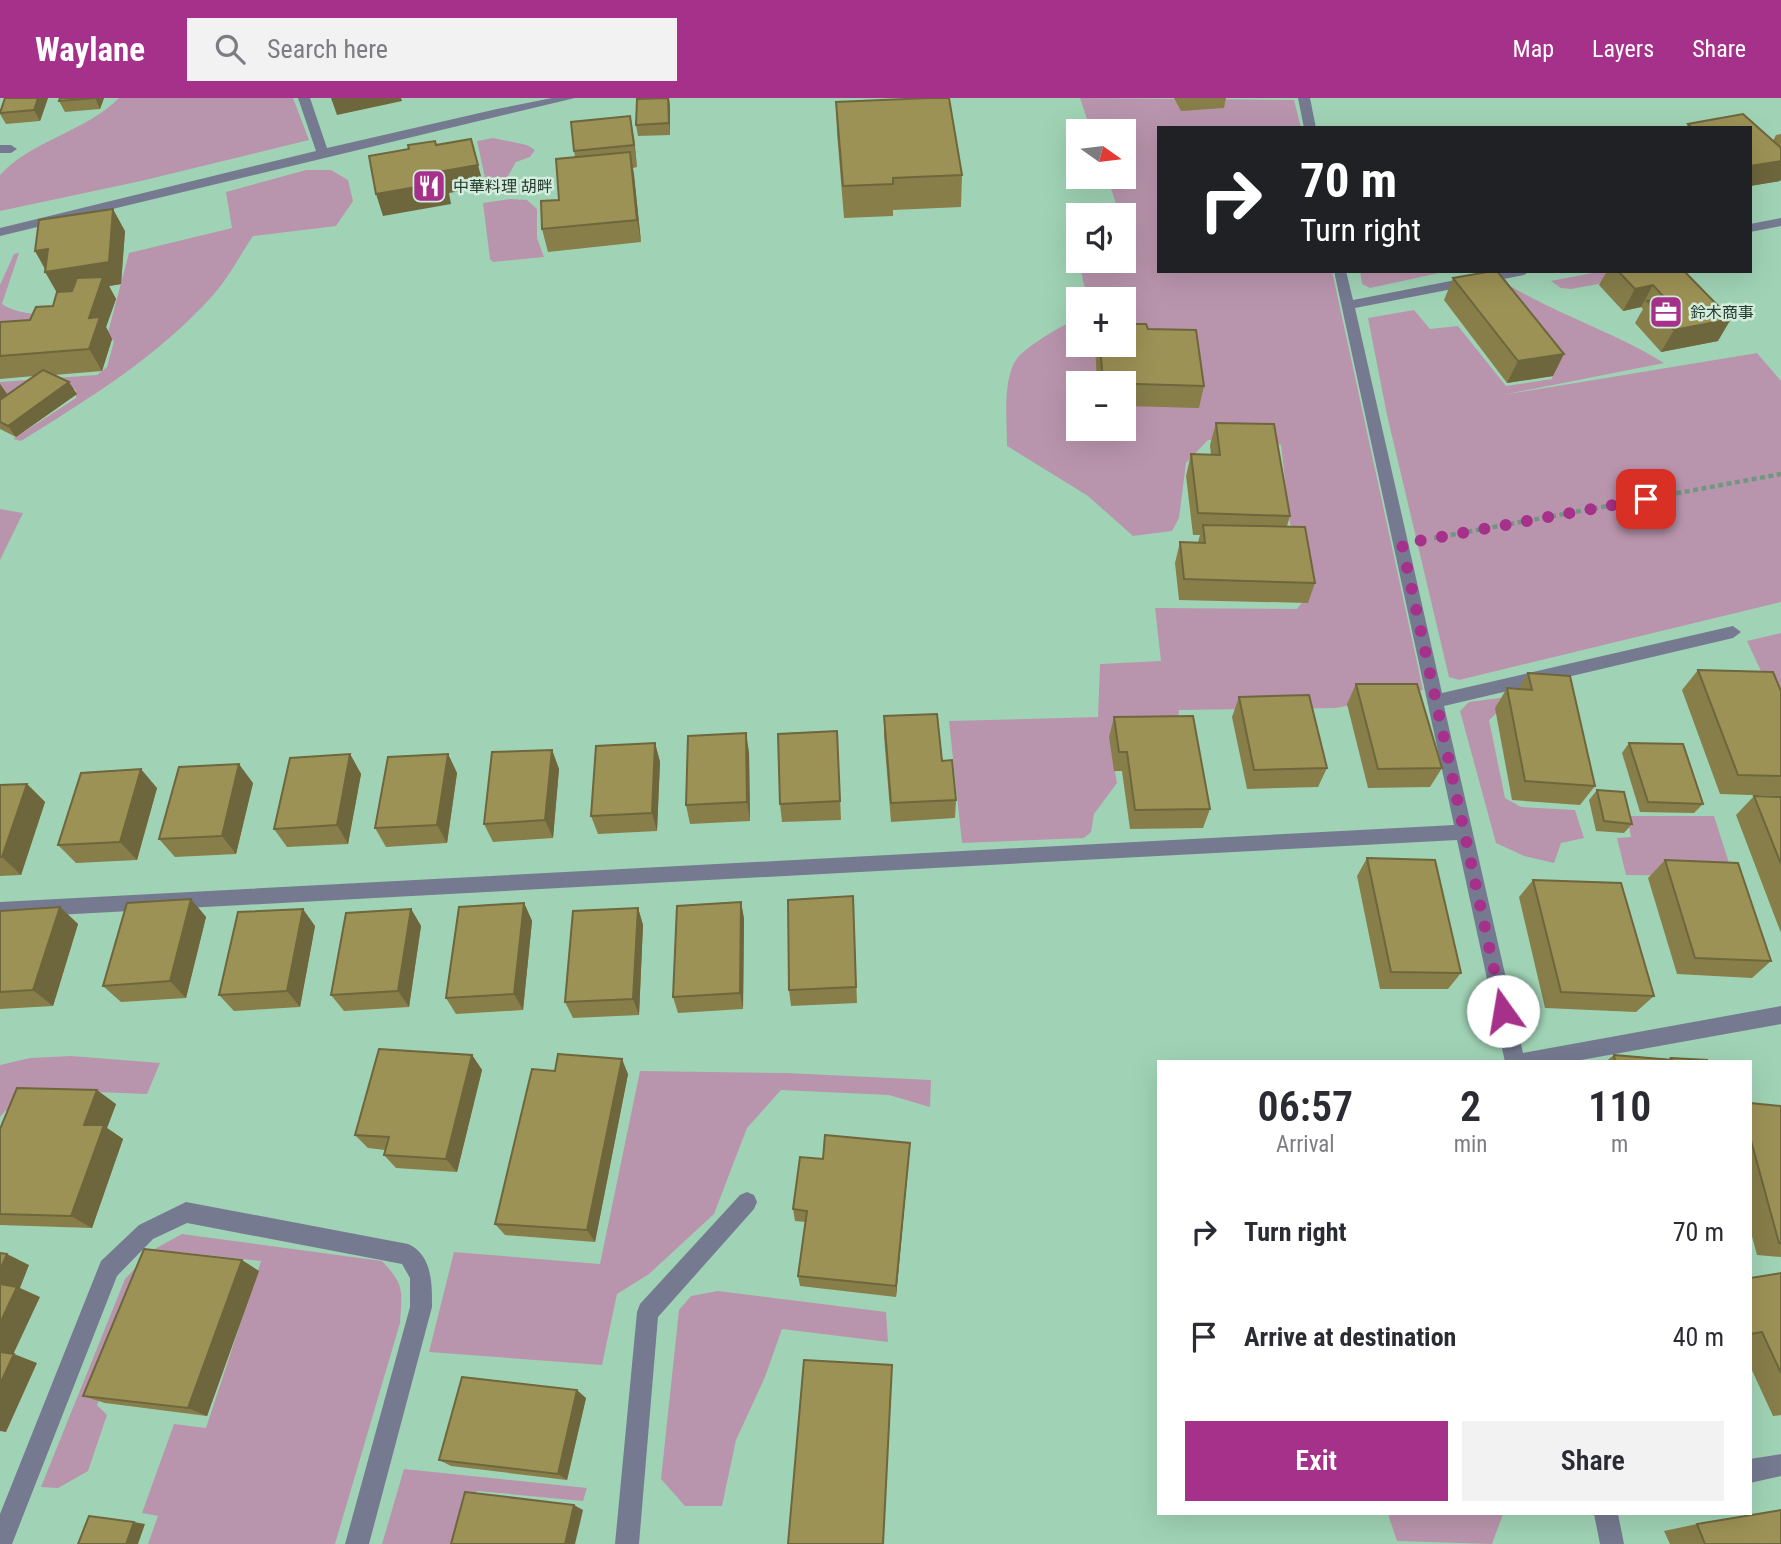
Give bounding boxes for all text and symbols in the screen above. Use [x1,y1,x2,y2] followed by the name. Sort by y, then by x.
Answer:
[187,18,677,81] search box
[35,30,145,69] text: Waylane
[211,30,249,68] icon: search
[267,34,388,64] text: Search here
[1513,35,1554,63] text: Map
[1592,35,1654,63] text: Layers
[1692,35,1746,63] text: Share
[1066,119,1136,189] north arrow
[1066,119,1136,441] map controls
[1300,152,1397,209] text: 70 m
[1185,154,1276,245] icon: right
[410,167,448,205] restaurant icon: 中華料理 胡畔
[453,177,553,196] place label: 中華料理 胡畔
[1066,203,1136,273] button: sound
[1300,211,1421,249] text: Turn right
[1066,287,1136,357] button: +
[1647,293,1685,331] office icon: 鈴木商事
[1690,303,1754,322] place label: 鈴木商事
[1066,371,1136,441] button: −
[1616,469,1676,529] pin
[1627,480,1665,518] icon: arrive
[1466,974,1540,1048] position arrow
[1258,1082,1353,1131] text: 06:57
[1460,1082,1481,1131] text: 2
[1588,1082,1651,1131] text: 110
[1276,1131,1335,1158] text: Arrival
[1454,1131,1487,1158] text: min
[1611,1131,1628,1158] text: m
[1185,1213,1223,1251] icon: right
[1244,1217,1346,1247] text: Turn right
[1673,1217,1724,1247] text: 70 m
[1185,1318,1223,1356] icon: arrive
[1244,1322,1456,1352] text: Arrive at destination
[1673,1322,1724,1352] text: 40 m
[1185,1421,1448,1501] button: Exit
[1462,1421,1724,1501] button: Share

